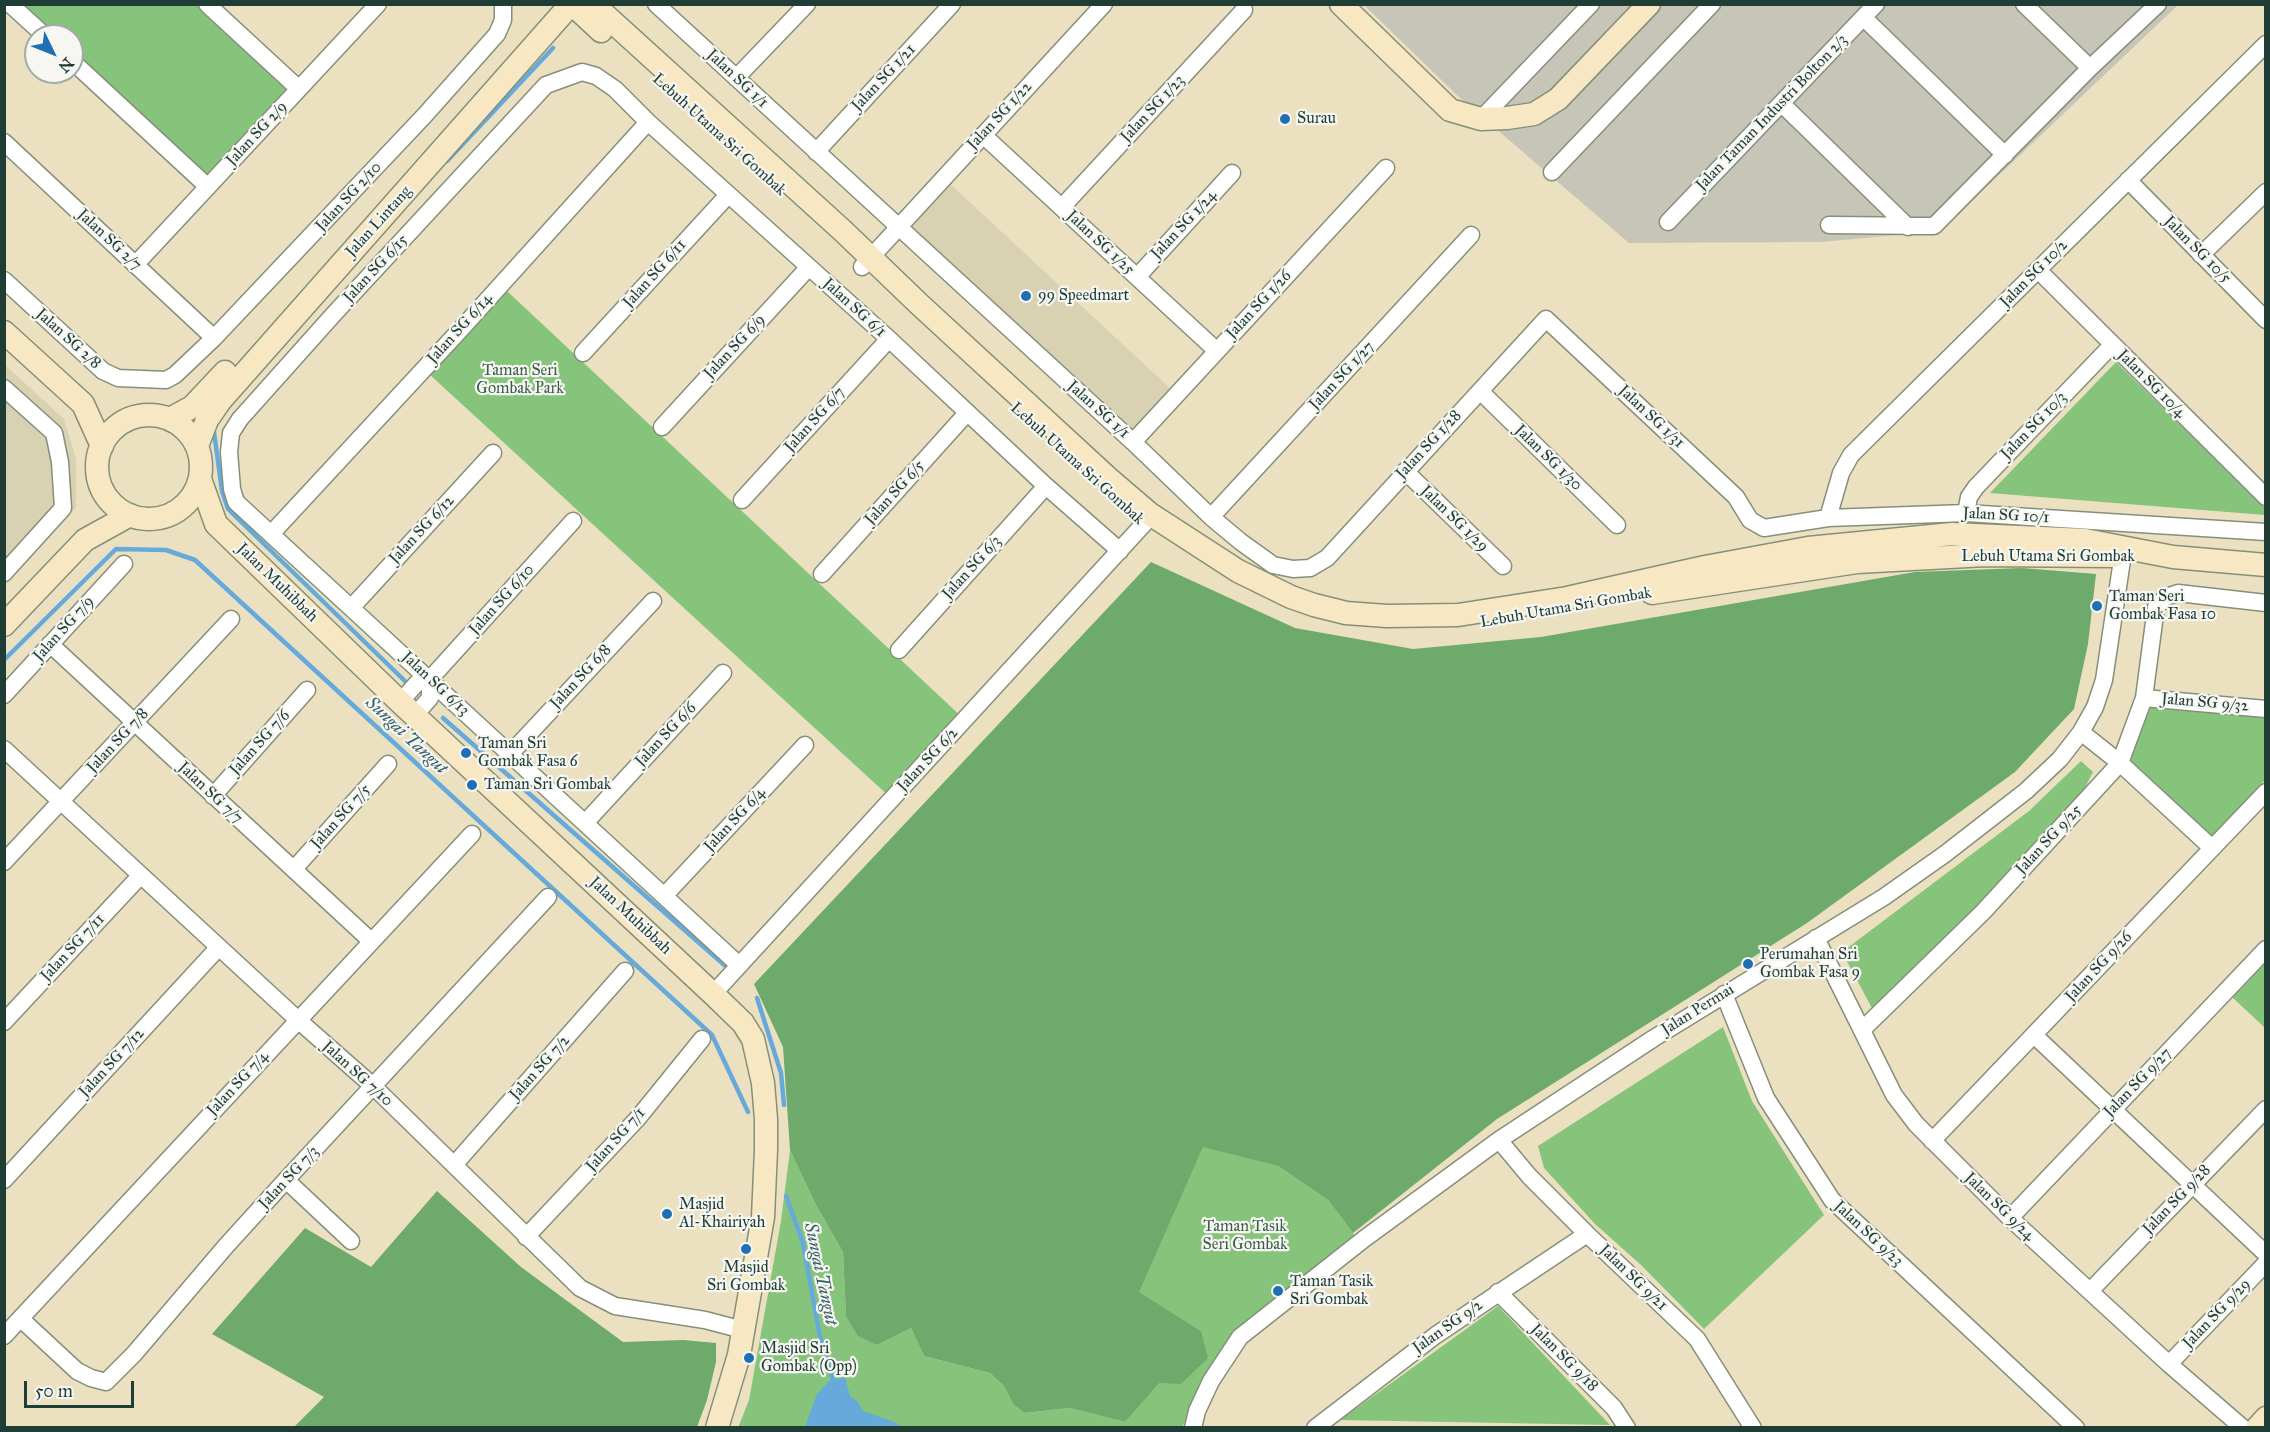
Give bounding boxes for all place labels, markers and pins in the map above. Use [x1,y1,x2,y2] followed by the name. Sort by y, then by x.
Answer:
[1297,109,1336,129] place label: Surau
[1278,112,1292,126] marker: Surau
[1038,286,1129,306] place label: 99 Speedmart
[1019,289,1033,303] marker: 99 Speedmart
[2109,587,2216,625] place label: Taman Seri Gombak Fasa 10
[2090,599,2104,613] marker: Taman Seri Gombak Fasa 10
[478,734,578,772] place label: Taman Sri Gombak Fasa 6
[459,746,473,760] marker: Taman Sri Gombak Fasa 6
[484,775,611,795] place label: Taman Sri Gombak
[465,778,479,792] marker: Taman Sri Gombak
[1760,945,1860,983] place label: Perumahan Sri Gombak Fasa 9
[1741,957,1755,971] marker: Perumahan Sri Gombak Fasa 9
[679,1195,765,1233] place label: Masjid Al-Khairiyah
[660,1207,674,1221] marker: Masjid Al-Khairiyah
[739,1242,753,1256] marker: Masjid Sri Gombak
[707,1258,785,1296] place label: Masjid Sri Gombak
[1290,1272,1373,1310] place label: Taman Tasik Sri Gombak
[1271,1284,1285,1298] marker: Taman Tasik Sri Gombak
[761,1339,857,1377] place label: Masjid Sri Gombak (Opp)
[742,1351,756,1365] marker: Masjid Sri Gombak (Opp)

